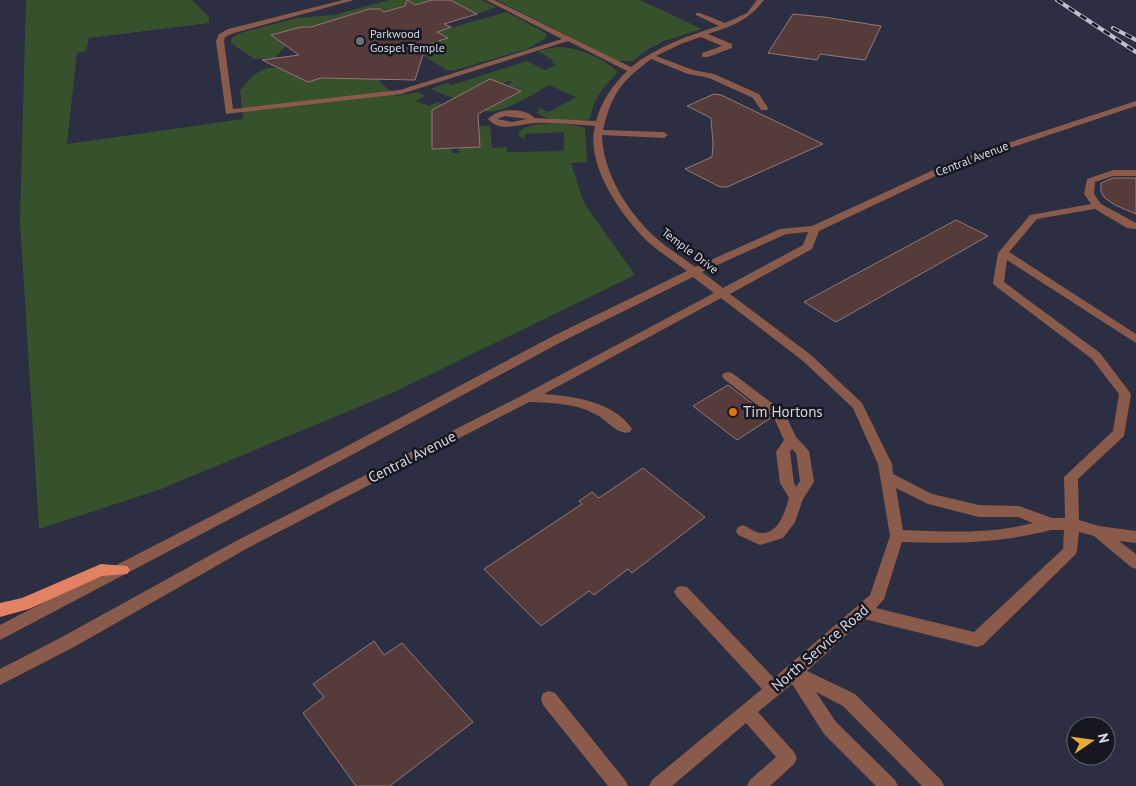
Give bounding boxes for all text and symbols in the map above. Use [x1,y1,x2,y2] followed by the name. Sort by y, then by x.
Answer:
[370,26,445,55] place label: Parkwood Gospel Temple
[354,35,366,47] marker: Parkwood Gospel Temple
[933,138,1010,179] street label: Central Avenue
[659,224,722,277] street label: Temple Drive
[743,402,823,421] place label: Tim Hortons
[727,406,739,418] marker: Tim Hortons
[365,426,459,487] street label: Central Avenue
[767,600,872,695] street label: North Service Road
[1066,716,1116,766] north arrow
[1094,732,1113,745] text: N

